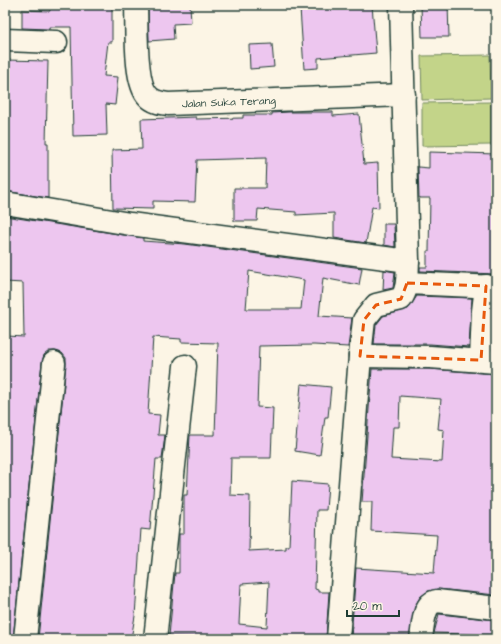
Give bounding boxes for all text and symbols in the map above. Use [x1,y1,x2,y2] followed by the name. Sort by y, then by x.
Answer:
[182,93,276,111] street label: Jalan Suka Terang
[347,592,399,618] scale bar
[353,598,382,615] text: 20 m

